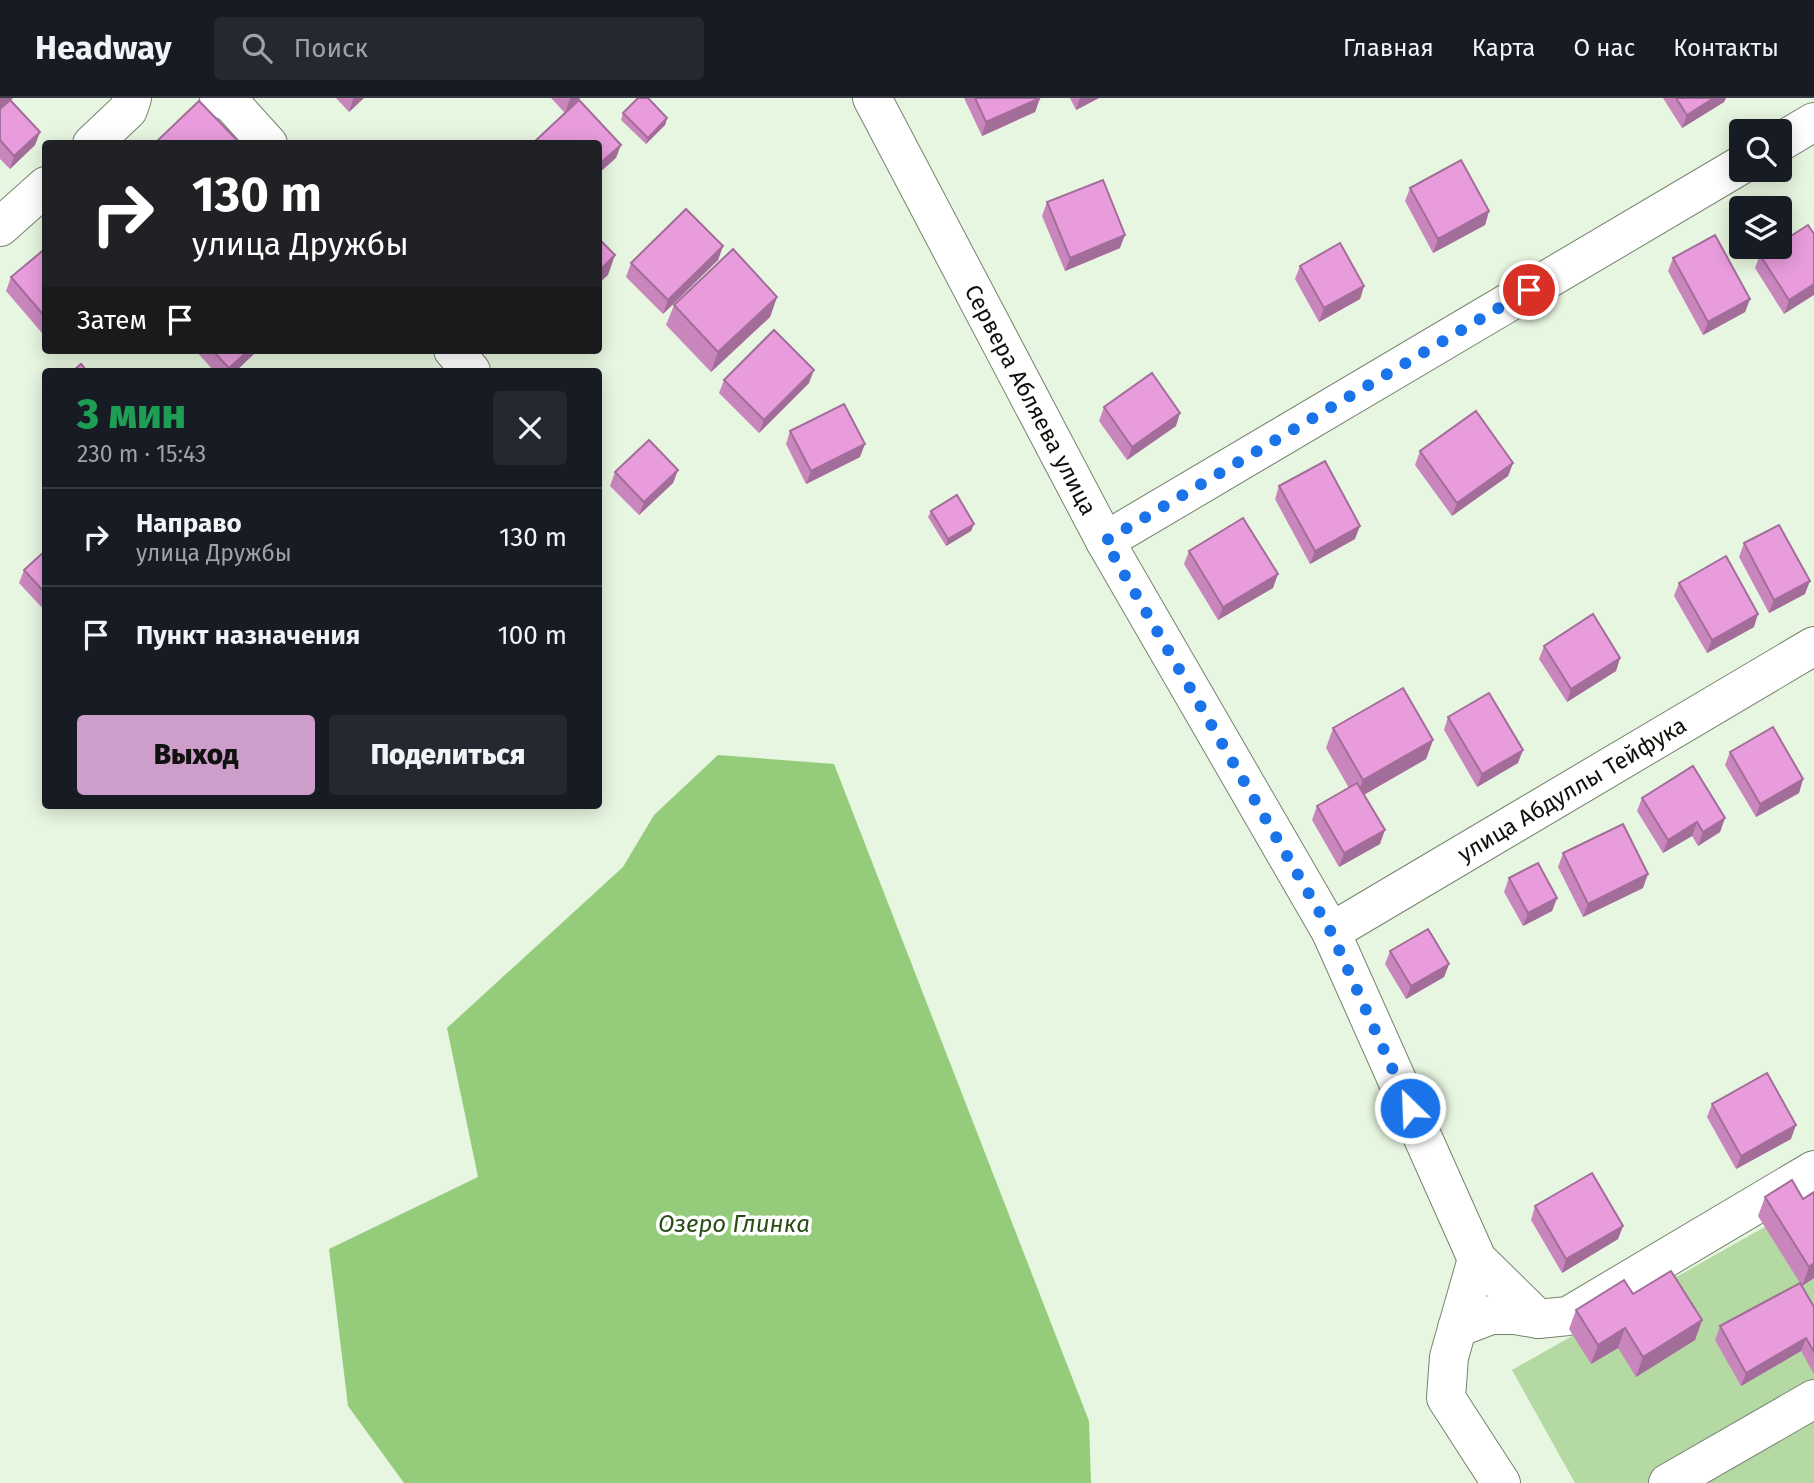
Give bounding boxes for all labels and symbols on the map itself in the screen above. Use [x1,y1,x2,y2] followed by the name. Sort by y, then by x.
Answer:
[1499,260,1559,320] pin
[959,280,1103,520] street label: Сервера Абляева улица
[1452,711,1691,868] street label: улица Абдуллы Тейфука
[1373,1071,1447,1145] position arrow
[658,1210,810,1238] water label: Озеро Глинка

